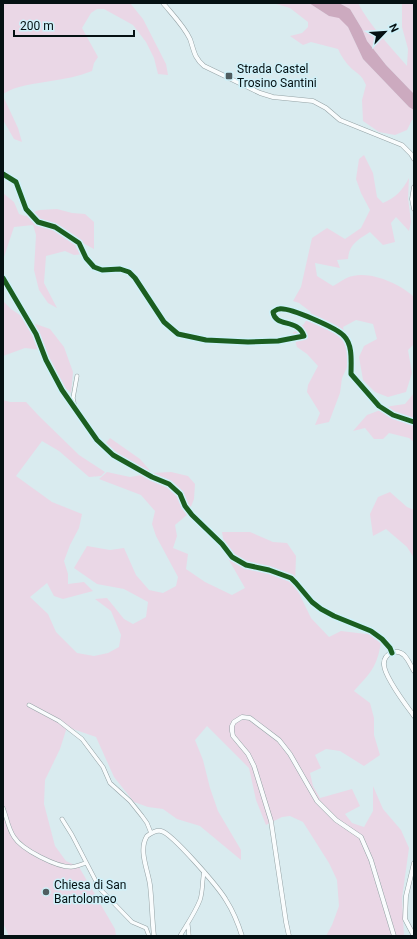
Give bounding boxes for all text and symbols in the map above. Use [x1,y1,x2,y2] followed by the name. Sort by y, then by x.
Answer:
[14,12,134,38] scale bar
[365,12,405,52] north arrow
[20,19,54,33] text: 200 m
[386,22,401,34] text: N
[237,62,317,90] place label: Strada Castel Trosino Santini
[224,71,234,81] marker: Strada Castel Trosino Santini
[54,878,126,906] place label: Chiesa di San Bartolomeo
[41,887,51,897] marker: Chiesa di San Bartolomeo

